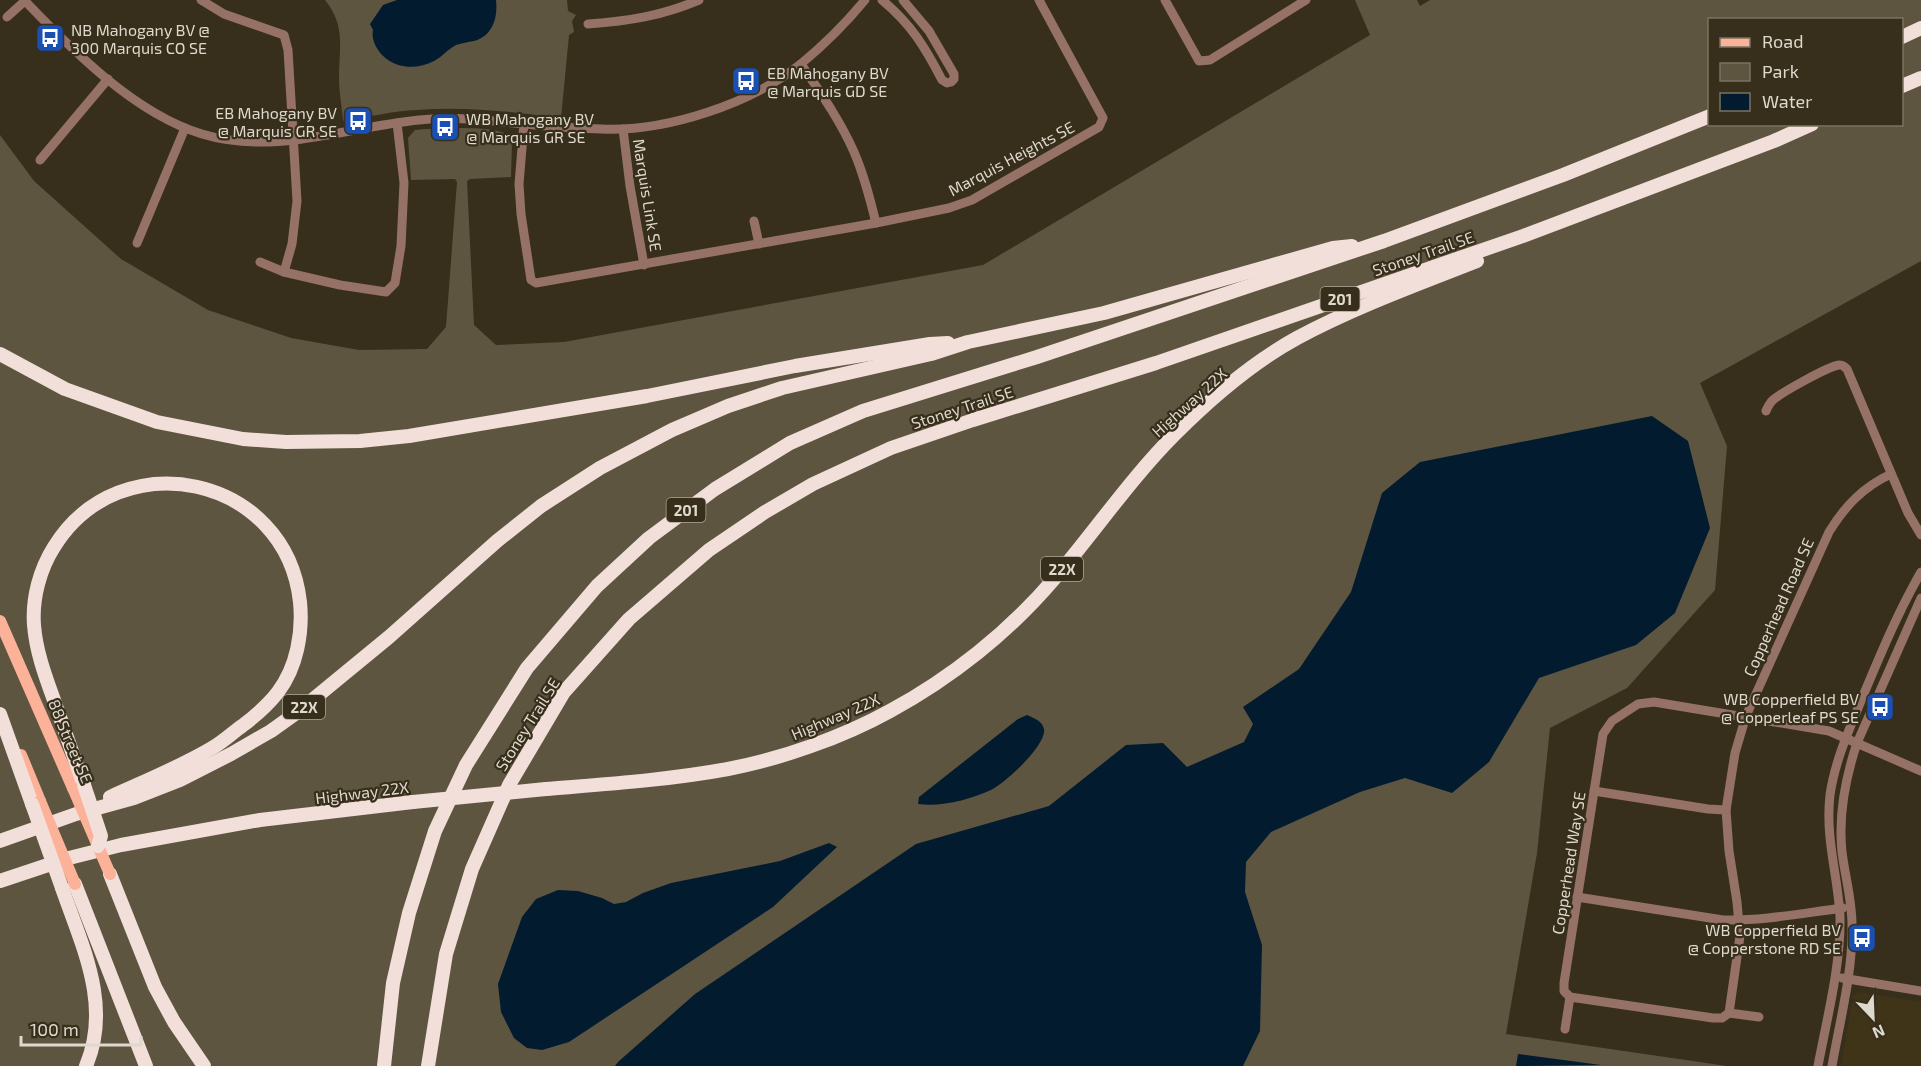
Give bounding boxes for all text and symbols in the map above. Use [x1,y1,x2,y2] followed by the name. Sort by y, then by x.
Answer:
[1708,18,1903,126] legend
[71,20,210,57] place label: NB Mahogany BV @ 300 Marquis CO SE
[34,22,66,54] bus stop icon: NB Mahogany BV @ 300 Marquis CO SE
[1762,30,1803,52] text: Road
[1762,60,1799,82] text: Park
[767,63,889,100] place label: EB Mahogany BV @ Marquis GD SE
[730,65,762,97] bus stop icon: EB Mahogany BV @ Marquis GD SE
[1762,90,1812,112] text: Water
[215,103,337,140] place label: EB Mahogany BV @ Marquis GR SE
[342,105,374,137] bus stop icon: EB Mahogany BV @ Marquis GR SE
[466,109,594,146] place label: WB Mahogany BV @ Marquis GR SE
[429,111,461,143] bus stop icon: WB Mahogany BV @ Marquis GR SE
[945,117,1077,199] street label: Marquis Heights SE
[630,137,666,253] street label: Marquis Link SE
[1370,227,1476,279] street label: Stoney Trail SE
[1320,287,1360,311] road number: 201
[1148,363,1231,441] street label: Highway 22X
[909,382,1015,432] street label: Stoney Trail SE
[666,498,706,522] road number: 201
[1739,535,1817,679] street label: Copperhead Road SE
[1041,557,1083,581] road number: 22X
[491,674,563,774] street label: Stoney Trail SE
[788,689,882,743] street label: Highway 22X
[1721,689,1859,726] place label: WB Copperfield BV @ Copperleaf PS SE
[1864,691,1896,723] bus stop icon: WB Copperfield BV @ Copperleaf PS SE
[283,695,325,719] road number: 22X
[45,696,97,786] street label: 88 Street SE
[314,777,410,807] street label: Highway 22X
[1547,790,1589,936] street label: Copperhead Way SE
[1687,920,1841,957] place label: WB Copperfield BV @ Copperstone RD SE
[1846,922,1878,954] bus stop icon: WB Copperfield BV @ Copperstone RD SE
[1843,988,1903,1048] north arrow
[21,1009,141,1047] scale bar
[30,1018,79,1040] text: 100 m
[1870,1021,1888,1043] text: N

